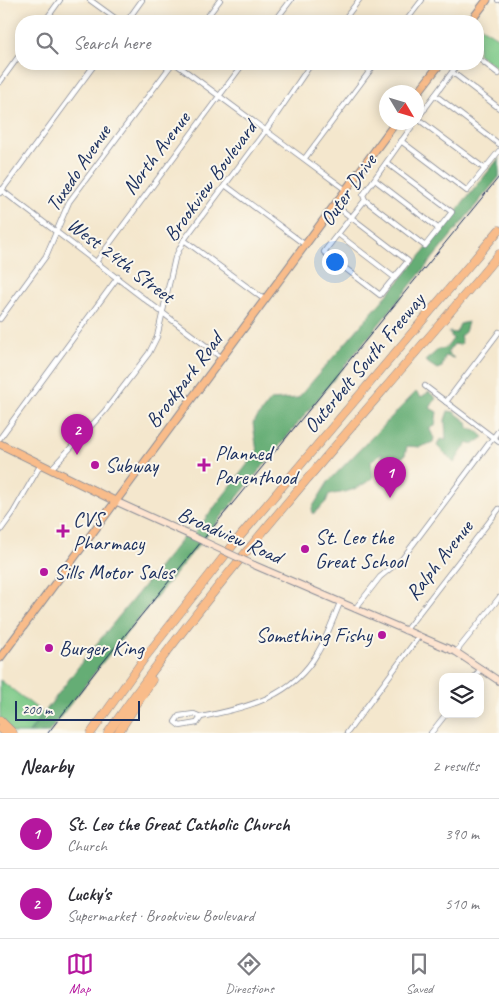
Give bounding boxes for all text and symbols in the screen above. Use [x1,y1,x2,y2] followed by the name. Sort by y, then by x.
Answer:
[15,15,484,70] search box
[33,29,61,57] icon: search
[73,31,150,55] text: Search here
[379,85,424,130] north arrow
[116,105,196,200] street label: North Avenue
[158,113,265,246] street label: Brookview Boulevard
[40,119,117,216] street label: Tuxedo Avenue
[314,147,383,231] street label: Outer Drive
[62,211,181,310] street label: West 24th Street
[322,249,348,275] your location
[298,286,431,438] street label: Outerbelt South Freeway
[140,325,230,433] street label: Brookpark Road
[61,414,93,455] pin: 2
[215,440,300,490] place label: Planned Parenthood
[105,452,160,478] place label: Subway
[374,457,406,498] pin: 1
[197,458,211,472] marker: Planned Parenthood
[89,459,101,471] marker: Subway
[174,500,290,571] street label: Broadview Road
[73,506,146,556] place label: CVS Pharmacy
[400,514,479,605] street label: Ralph Avenue
[315,524,410,574] place label: St. Leo the Great School
[57,525,69,537] marker: CVS Pharmacy
[299,543,311,555] marker: St. Leo the Great School
[54,559,176,585] place label: Sills Motor Sales
[38,566,50,578] marker: Sills Motor Sales
[256,622,374,648] place label: Something Fishy
[376,629,388,641] marker: Something Fishy
[59,635,145,661] place label: Burger King
[43,642,55,654] marker: Burger King
[439,673,484,718] map controls
[439,673,484,718] button: layers
[15,698,140,721] scale bar
[22,701,52,718] text: 200 m
[20,753,73,779] text: Nearby
[432,756,479,776] text: 2 results
[67,812,290,836] text: St. Leo the Great Catholic Church
[32,824,40,844] text: 1
[445,824,479,844] text: 390 m
[67,836,107,856] text: Church
[67,882,111,906] text: Lucky's
[32,894,40,914] text: 2
[445,894,479,914] text: 510 m
[67,906,254,926] text: Supermarket · Brookview Boulevard
[66,950,94,997] tab: Map
[225,950,274,997] tab: Directions
[405,950,433,997] tab: Saved

